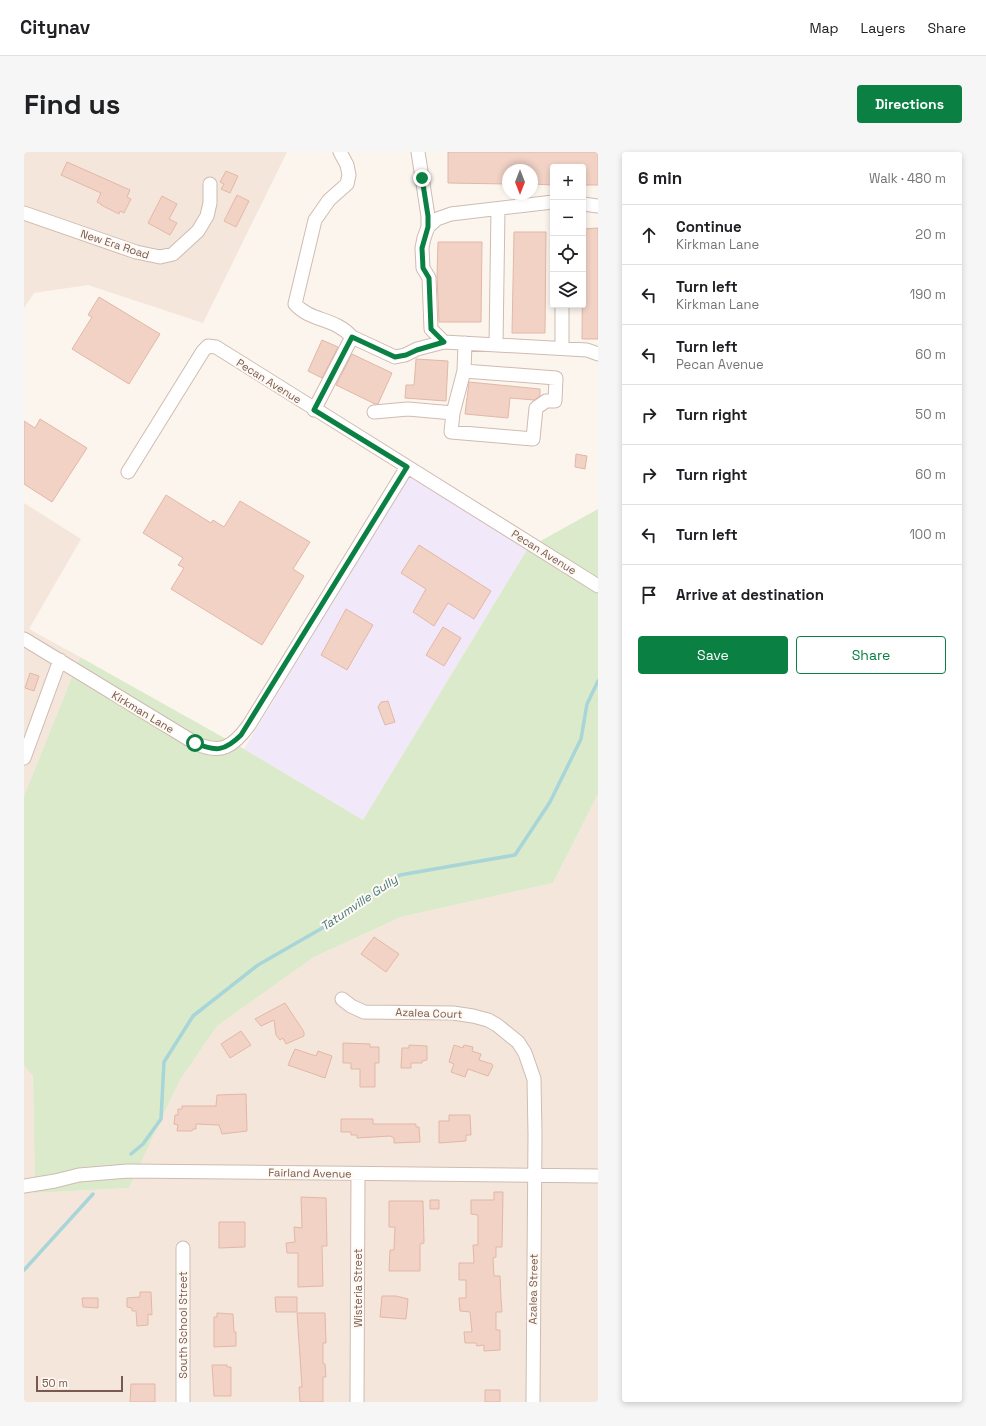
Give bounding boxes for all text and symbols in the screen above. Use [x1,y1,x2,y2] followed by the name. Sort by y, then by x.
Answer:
[20,15,90,40] text: Citynav
[809,19,839,37] text: Map
[861,19,905,37] text: Layers
[927,19,966,37] text: Share
[857,85,962,123] button: Directions
[24,86,121,122] text: Find us
[502,164,538,200] north arrow
[550,164,586,308] map controls
[550,164,586,200] button: +
[638,167,682,189] text: 6 min
[413,169,431,187] route end
[869,170,946,187] text: Walk · 480 m
[550,200,586,236] button: −
[676,217,742,236] text: Continue
[638,224,660,246] icon: ahead
[79,226,151,262] street label: New Era Road
[915,226,946,243] text: 20 m
[550,236,586,272] button: locate
[676,236,759,253] text: Kirkman Lane
[550,272,586,308] button: layers
[676,277,738,296] text: Turn left
[638,284,660,306] icon: left
[910,286,946,303] text: 190 m
[676,296,759,313] text: Kirkman Lane
[676,337,738,356] text: Turn left
[638,344,660,366] icon: left
[915,346,946,363] text: 60 m
[234,355,304,407] street label: Pecan Avenue
[676,356,764,373] text: Pecan Avenue
[638,404,660,426] icon: right
[676,405,747,424] text: Turn right
[915,406,946,423] text: 50 m
[638,464,660,486] icon: right
[676,465,747,484] text: Turn right
[915,466,946,483] text: 60 m
[638,524,660,546] icon: left
[676,525,738,544] text: Turn left
[509,526,579,578] street label: Pecan Avenue
[909,526,946,543] text: 100 m
[638,584,660,606] icon: arrive
[676,585,824,604] text: Arrive at destination
[638,636,788,674] button: Save
[796,636,946,674] button: Share
[109,688,177,736] street label: Kirkman Lane
[186,734,204,752] route start
[317,871,401,935] water label: Tatumville Gully
[395,1005,463,1021] street label: Azalea Court
[268,1165,352,1181] street label: Fairland Avenue
[351,1249,365,1327] street label: Wisteria Street
[525,1253,541,1325] street label: Azalea Street
[176,1271,190,1379] street label: South School Street
[36,1374,123,1393] scale bar
[42,1376,68,1390] text: 50 m

